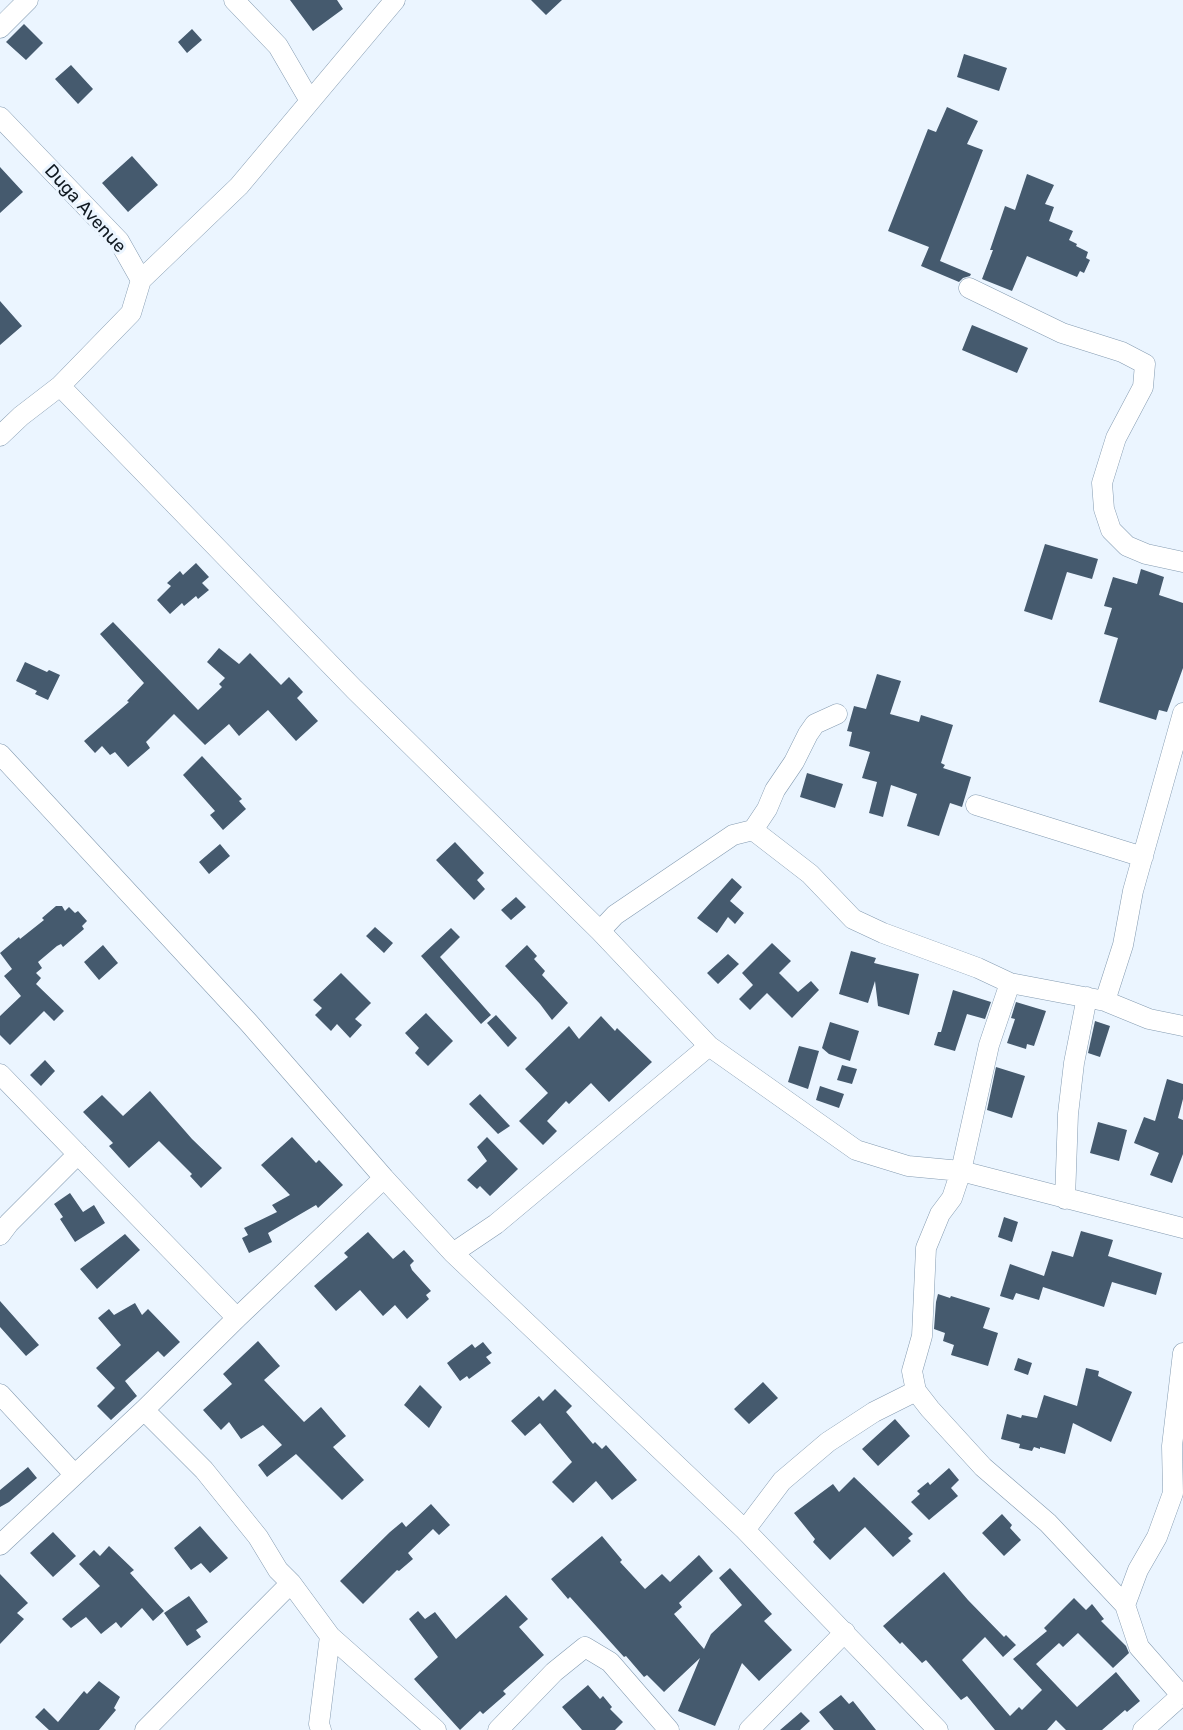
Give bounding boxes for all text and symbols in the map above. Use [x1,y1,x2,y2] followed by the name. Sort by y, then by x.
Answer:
[40,160,130,258] street label: Duga Avenue

